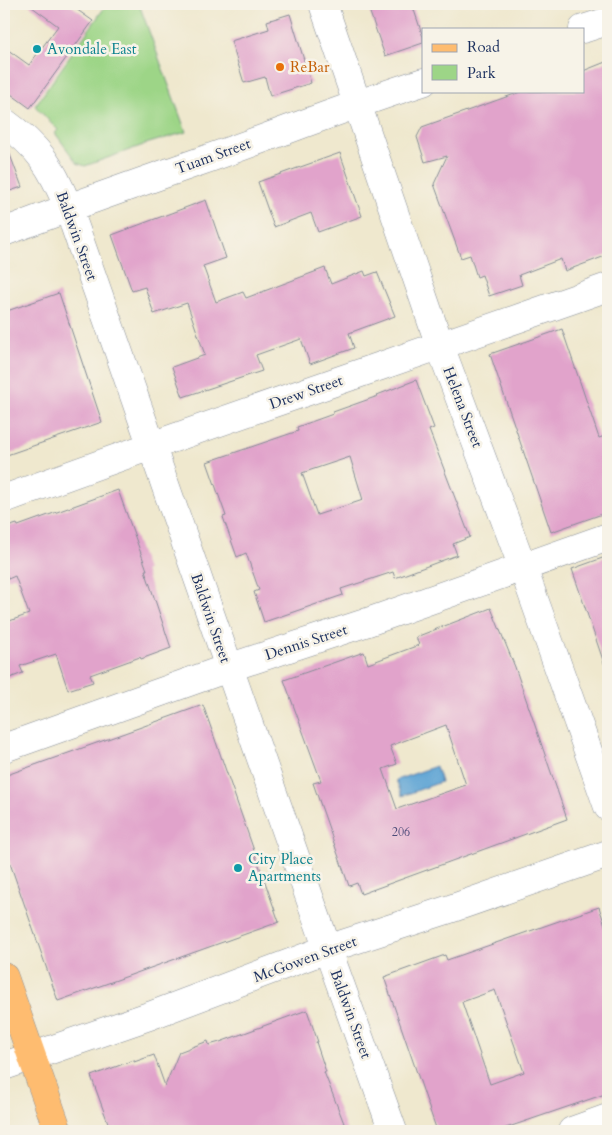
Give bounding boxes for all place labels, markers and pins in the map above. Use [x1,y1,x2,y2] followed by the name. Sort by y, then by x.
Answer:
[47,39,137,59] place label: Avondale East
[31,43,43,55] marker: Avondale East
[290,57,330,77] place label: ReBar
[274,61,286,73] marker: ReBar
[248,849,321,886] place label: City Place Apartments
[232,862,244,874] marker: City Place Apartments

